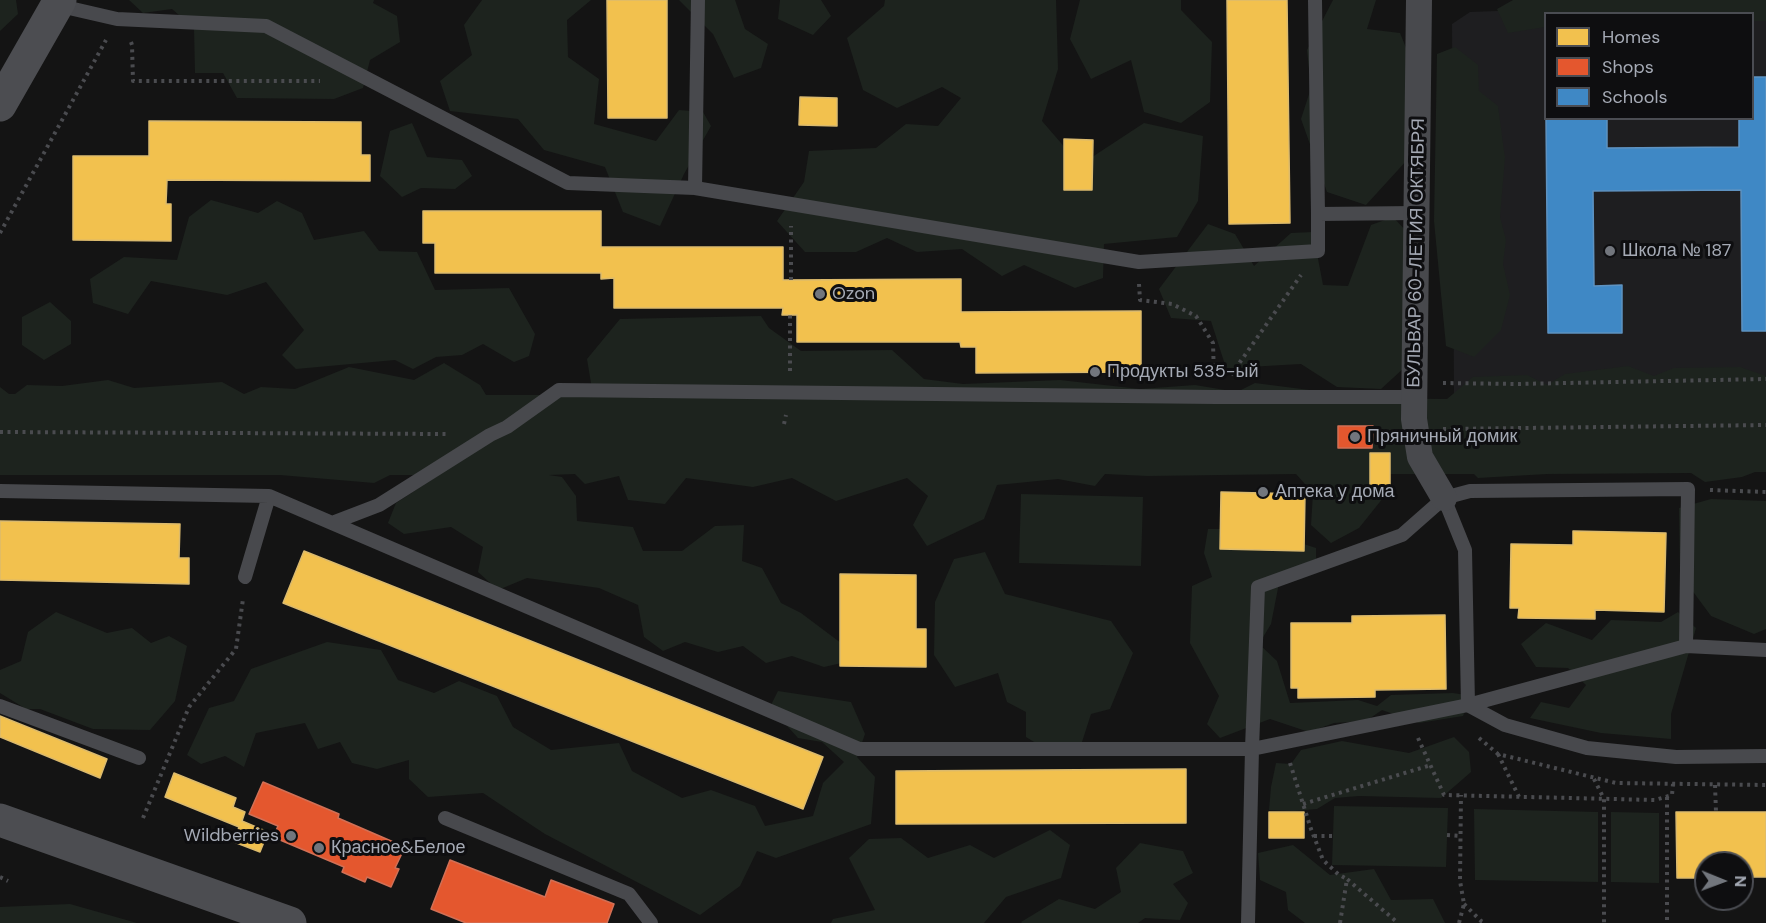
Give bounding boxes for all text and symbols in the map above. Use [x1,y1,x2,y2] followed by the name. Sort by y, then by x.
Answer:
[1544,12,1754,120] legend
[1602,25,1660,49] text: Homes
[1602,55,1654,79] text: Shops
[1602,85,1667,109] text: Schools
[1404,118,1430,388] street label: БУЛЬВАР 60-ЛЕТИЯ ОКТЯБРЯ
[1622,240,1731,262] place label: Школа № 187
[1603,244,1617,258] marker: Школа № 187
[832,283,875,305] place label: Ozon
[813,287,827,301] marker: Ozon
[1107,361,1258,383] place label: Продукты 535-ый
[1088,365,1102,379] marker: Продукты 535-ый
[1367,426,1517,448] place label: Пряничный домик
[1348,430,1362,444] marker: Пряничный домик
[1275,481,1395,503] place label: Аптека у дома
[1256,485,1270,499] marker: Аптека у дома
[184,825,279,847] place label: Wildberries
[284,829,298,843] marker: Wildberries
[331,837,466,859] place label: Красное&Белое
[312,841,326,855] marker: Красное&Белое
[1694,851,1754,911] north arrow
[1730,875,1751,887] text: N

